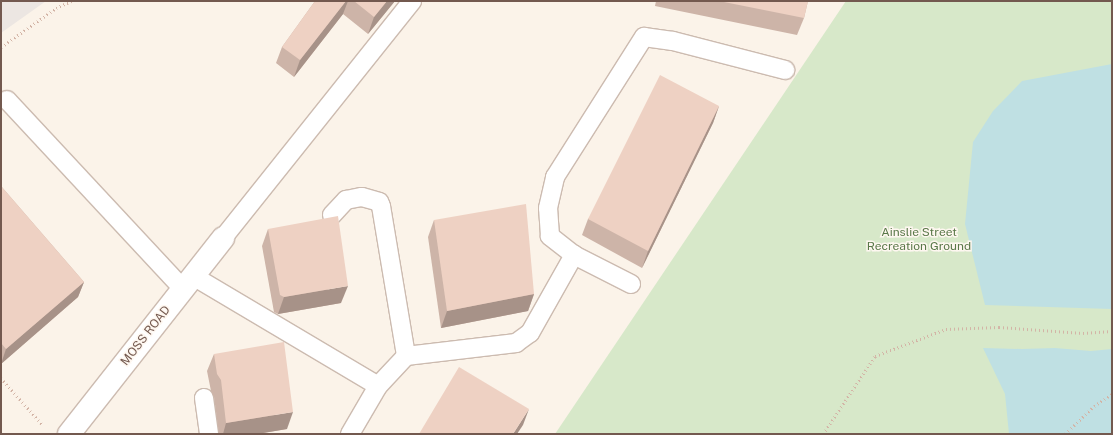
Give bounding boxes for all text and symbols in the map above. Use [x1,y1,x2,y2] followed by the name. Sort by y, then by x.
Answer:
[867,226,971,254] park label: Ainslie Street Recreation Ground
[118,303,174,369] street label: MOSS ROAD

